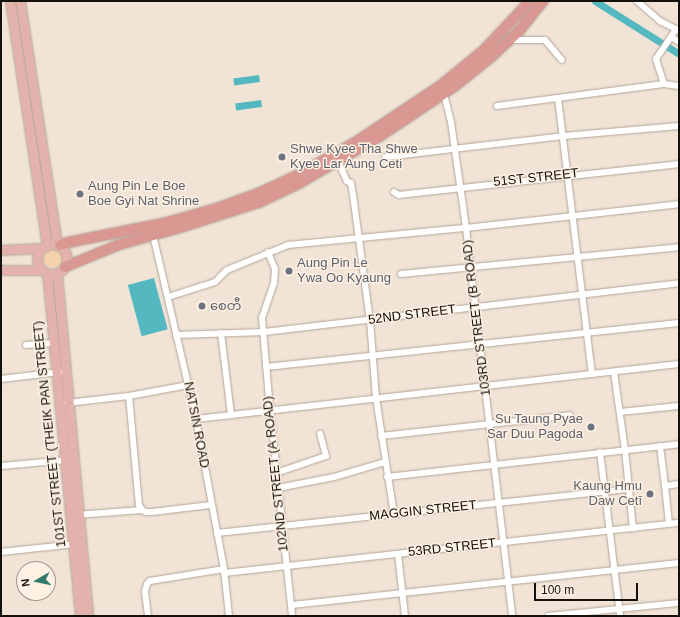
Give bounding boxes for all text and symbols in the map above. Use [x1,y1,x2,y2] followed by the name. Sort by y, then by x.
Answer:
[290,142,418,173] place label: Shwe Kyee Tha Shwe Kyee Lar Aung Ceti
[277,152,287,162] marker: Shwe Kyee Tha Shwe Kyee Lar Aung Ceti
[492,166,580,190] street label: 51ST STREET
[88,179,199,210] place label: Aung Pin Le Boe Boe Gyi Nat Shrine
[75,189,85,199] marker: Aung Pin Le Boe Boe Gyi Nat Shrine
[460,239,494,397] street label: 103RD STREET (B ROAD)
[297,256,391,287] place label: Aung Pin Le Ywa Oo Kyaung
[284,266,294,276] marker: Aung Pin Le Ywa Oo Kyaung
[210,298,241,314] place label: စေတီ
[197,301,207,311] marker: စေတီ
[367,302,457,328] street label: 52ND STREET
[30,320,70,548] street label: 101ST STREET (THEIK PAN STREET)
[180,380,212,470] street label: NATSIN ROAD
[260,395,292,553] street label: 102ND STREET (A ROAD)
[487,412,583,443] place label: Su Taung Pyae Sar Duu Pagoda
[586,422,596,432] marker: Su Taung Pyae Sar Duu Pagoda
[573,479,642,510] place label: Kaung Hmu Daw Cetī
[645,489,655,499] marker: Kaung Hmu Daw Cetī
[369,498,477,524] street label: MAGGIN STREET
[407,536,497,560] street label: 53RD STREET
[16,561,56,601] north arrow
[536,575,640,601] scale bar
[19,578,32,588] text: N
[541,583,574,597] text: 100 m

